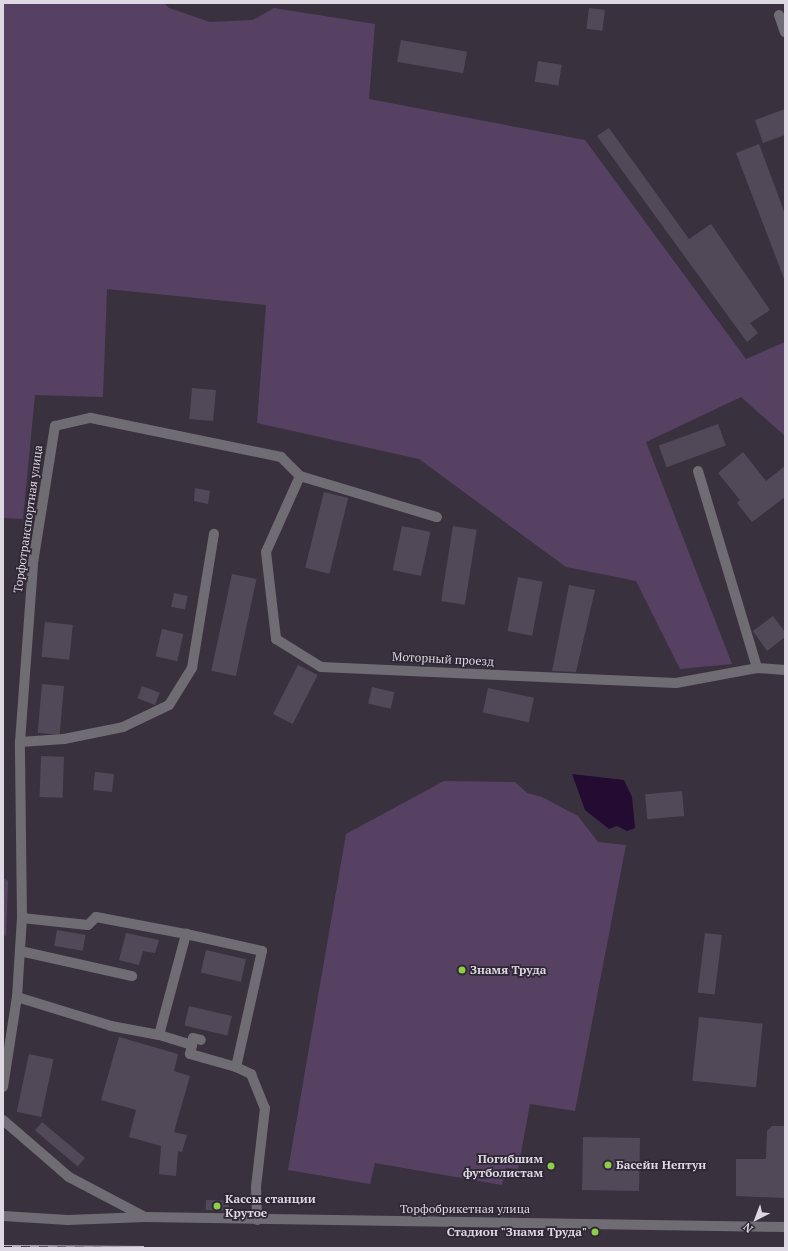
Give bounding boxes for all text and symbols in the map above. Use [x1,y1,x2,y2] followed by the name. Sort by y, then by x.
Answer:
[10,444,46,594] street label: Торфотранспортная улица
[392,649,494,669] street label: Моторный проезд
[470,963,546,977] place label: Знамя Труда
[457,965,467,975] marker: Знамя Труда
[463,1152,543,1180] place label: Погибшим футболистам
[616,1158,706,1172] place label: Басейн Нептун
[603,1160,613,1170] marker: Басейн Нептун
[546,1161,556,1171] marker: Погибшим футболистам
[225,1192,316,1220] place label: Кассы станции Крутое
[736,1199,776,1239] north arrow
[212,1201,222,1211] marker: Кассы станции Крутое
[400,1202,530,1216] street label: Торфобрикетная улица
[740,1220,756,1236] text: N
[446,1225,587,1239] place label: Стадион "Знамя Труда"
[590,1227,600,1237] marker: Стадион "Знамя Труда"

